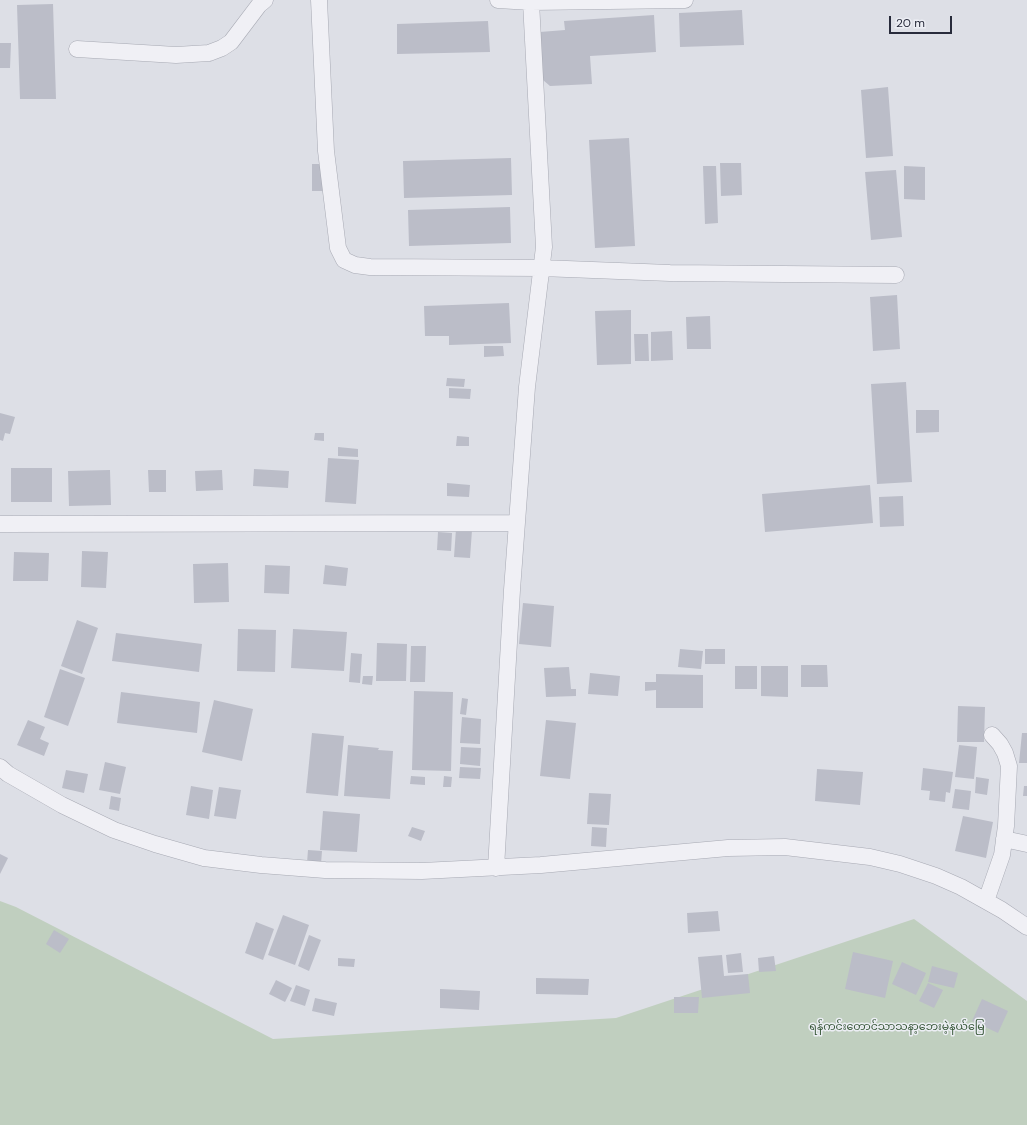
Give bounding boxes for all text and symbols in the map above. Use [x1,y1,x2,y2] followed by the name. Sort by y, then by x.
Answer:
[891,8,954,34] scale bar
[896,15,925,31] text: 20 m
[809,1020,985,1034] park label: ရန်ကင်းတောင်သာသနာ့ဘေးမဲ့နယ်မြေ

